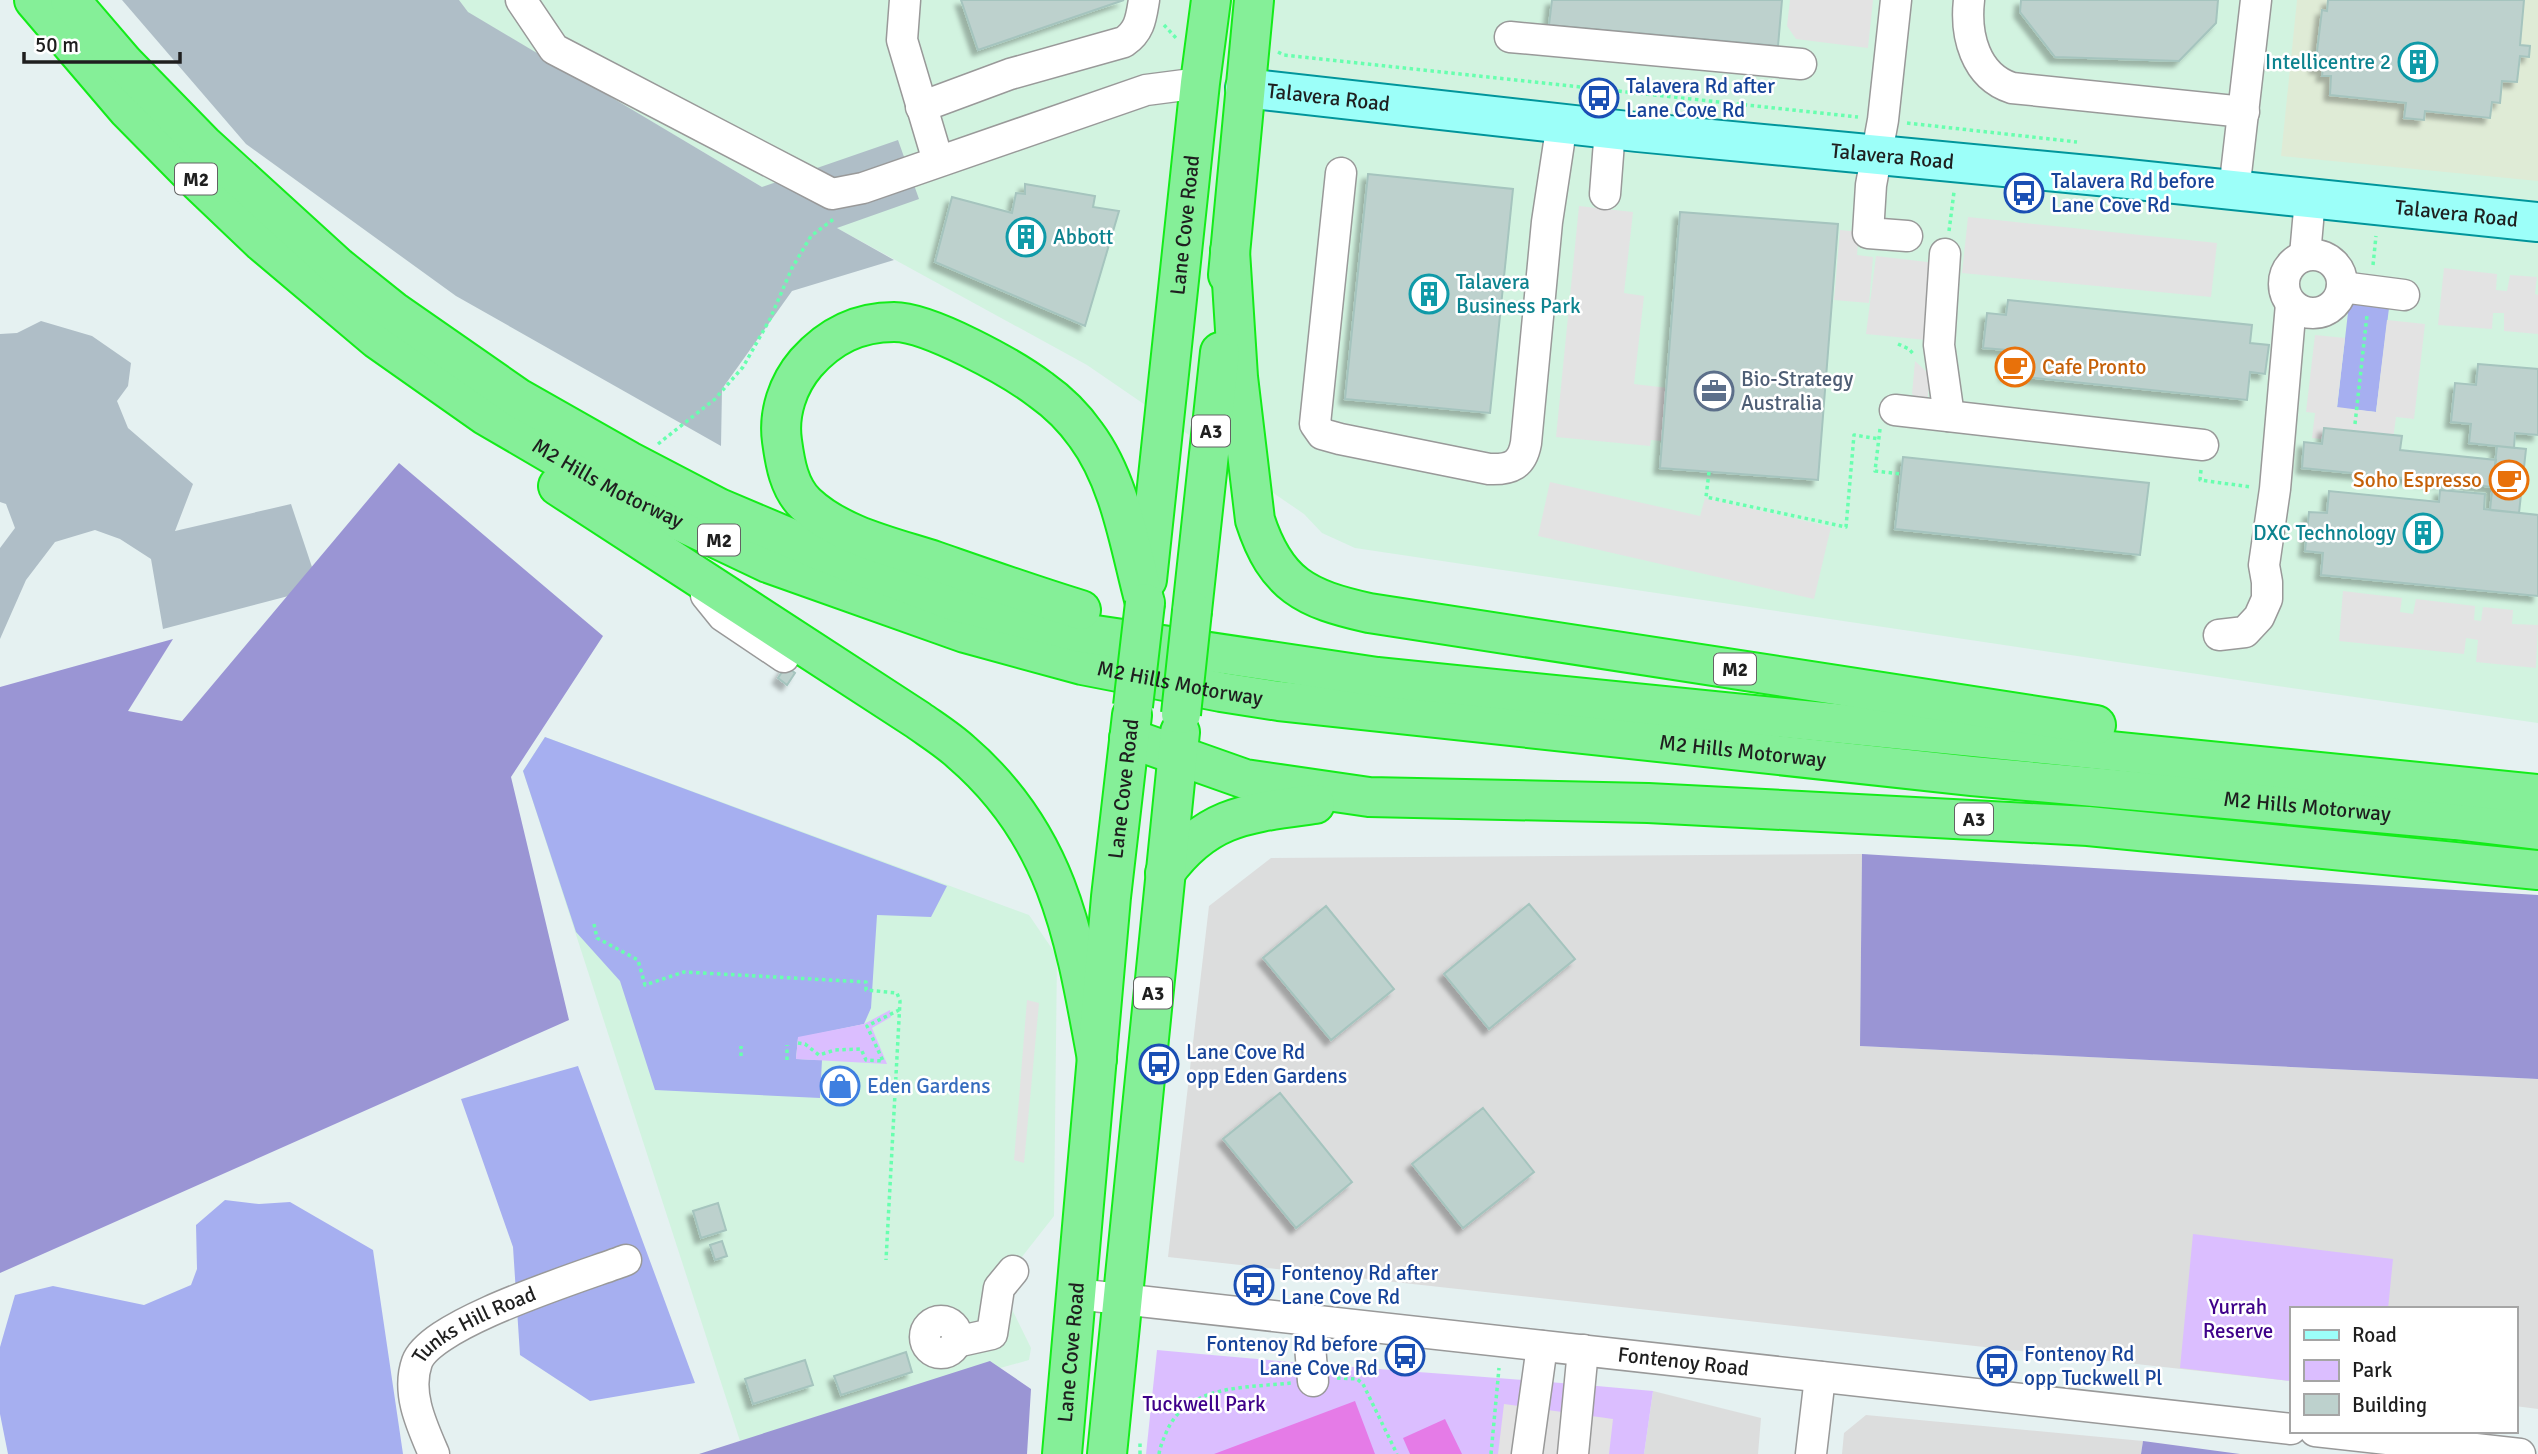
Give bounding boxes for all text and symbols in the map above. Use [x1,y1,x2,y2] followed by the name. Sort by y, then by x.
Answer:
[24,21,180,65] scale bar
[35,32,79,58] text: 50 m
[2397,41,2439,83] building icon: Intellicentre 2
[2265,49,2391,75] place label: Intellicentre 2
[1626,73,1775,123] place label: Talavera Rd after Lane Cove Rd
[1578,77,1620,119] bus stop icon: Talavera Rd after Lane Cove Rd
[1266,78,1391,117] street label: Talavera Road
[1830,138,1955,175] street label: Talavera Road
[1164,154,1205,296] street label: Lane Cove Road
[175,164,217,195] road number: M2
[2051,168,2215,218] place label: Talavera Rd before Lane Cove Rd
[2003,172,2045,214] bus stop icon: Talavera Rd before Lane Cove Rd
[2394,194,2519,233] street label: Talavera Road
[1005,216,1047,258] building icon: Abbott
[1053,224,1113,250] place label: Abbott
[1456,269,1581,319] place label: Talavera Business Park
[1408,273,1450,315] building icon: Talavera Business Park
[1994,346,2036,388] cafe icon: Cafe Pronto
[2042,354,2147,380] place label: Cafe Pronto
[1741,366,1853,416] place label: Bio-Strategy Australia
[1693,370,1735,412] office icon: Bio-Strategy Australia
[1192,416,1230,446] road number: A3
[527,432,688,534] street label: M2 Hills Motorway
[2488,459,2530,501] cafe icon: Soho Espresso
[2353,467,2482,493] place label: Soho Espresso
[2402,512,2444,554] building icon: DXC Technology
[2253,520,2396,546] place label: DXC Technology
[698,524,740,555] road number: M2
[1714,654,1756,684] road number: M2
[1095,655,1265,711] street label: M2 Hills Motorway
[1102,717,1144,860] street label: Lane Cove Road
[1658,729,1828,773] street label: M2 Hills Motorway
[2222,786,2392,827] street label: M2 Hills Motorway
[1955,804,1993,834] road number: A3
[1134,978,1172,1009] road number: A3
[1186,1039,1347,1089] place label: Lane Cove Rd opp Eden Gardens
[1138,1043,1180,1085] bus stop icon: Lane Cove Rd opp Eden Gardens
[819,1065,861,1107] shop icon: Eden Gardens
[867,1073,990,1099] place label: Eden Gardens
[1281,1260,1439,1310] place label: Fontenoy Rd after Lane Cove Rd
[1233,1264,1275,1306] bus stop icon: Fontenoy Rd after Lane Cove Rd
[406,1281,539,1368] street label: Tunks Hill Road
[1052,1281,1090,1424] street label: Lane Cove Road
[2203,1294,2273,1344] park label: Yurrah Reserve
[2290,1307,2517,1433] legend
[2352,1322,2397,1348] text: Road
[1206,1331,1378,1381] place label: Fontenoy Rd before Lane Cove Rd
[1384,1335,1426,1377] bus stop icon: Fontenoy Rd before Lane Cove Rd
[1616,1341,1750,1382] street label: Fontenoy Road
[2024,1341,2162,1391] place label: Fontenoy Rd opp Tuckwell Pl
[1976,1345,2018,1387] bus stop icon: Fontenoy Rd opp Tuckwell Pl
[2352,1357,2393,1383] text: Park
[1143,1391,1266,1417] park label: Tuckwell Park
[2352,1392,2427,1418] text: Building

